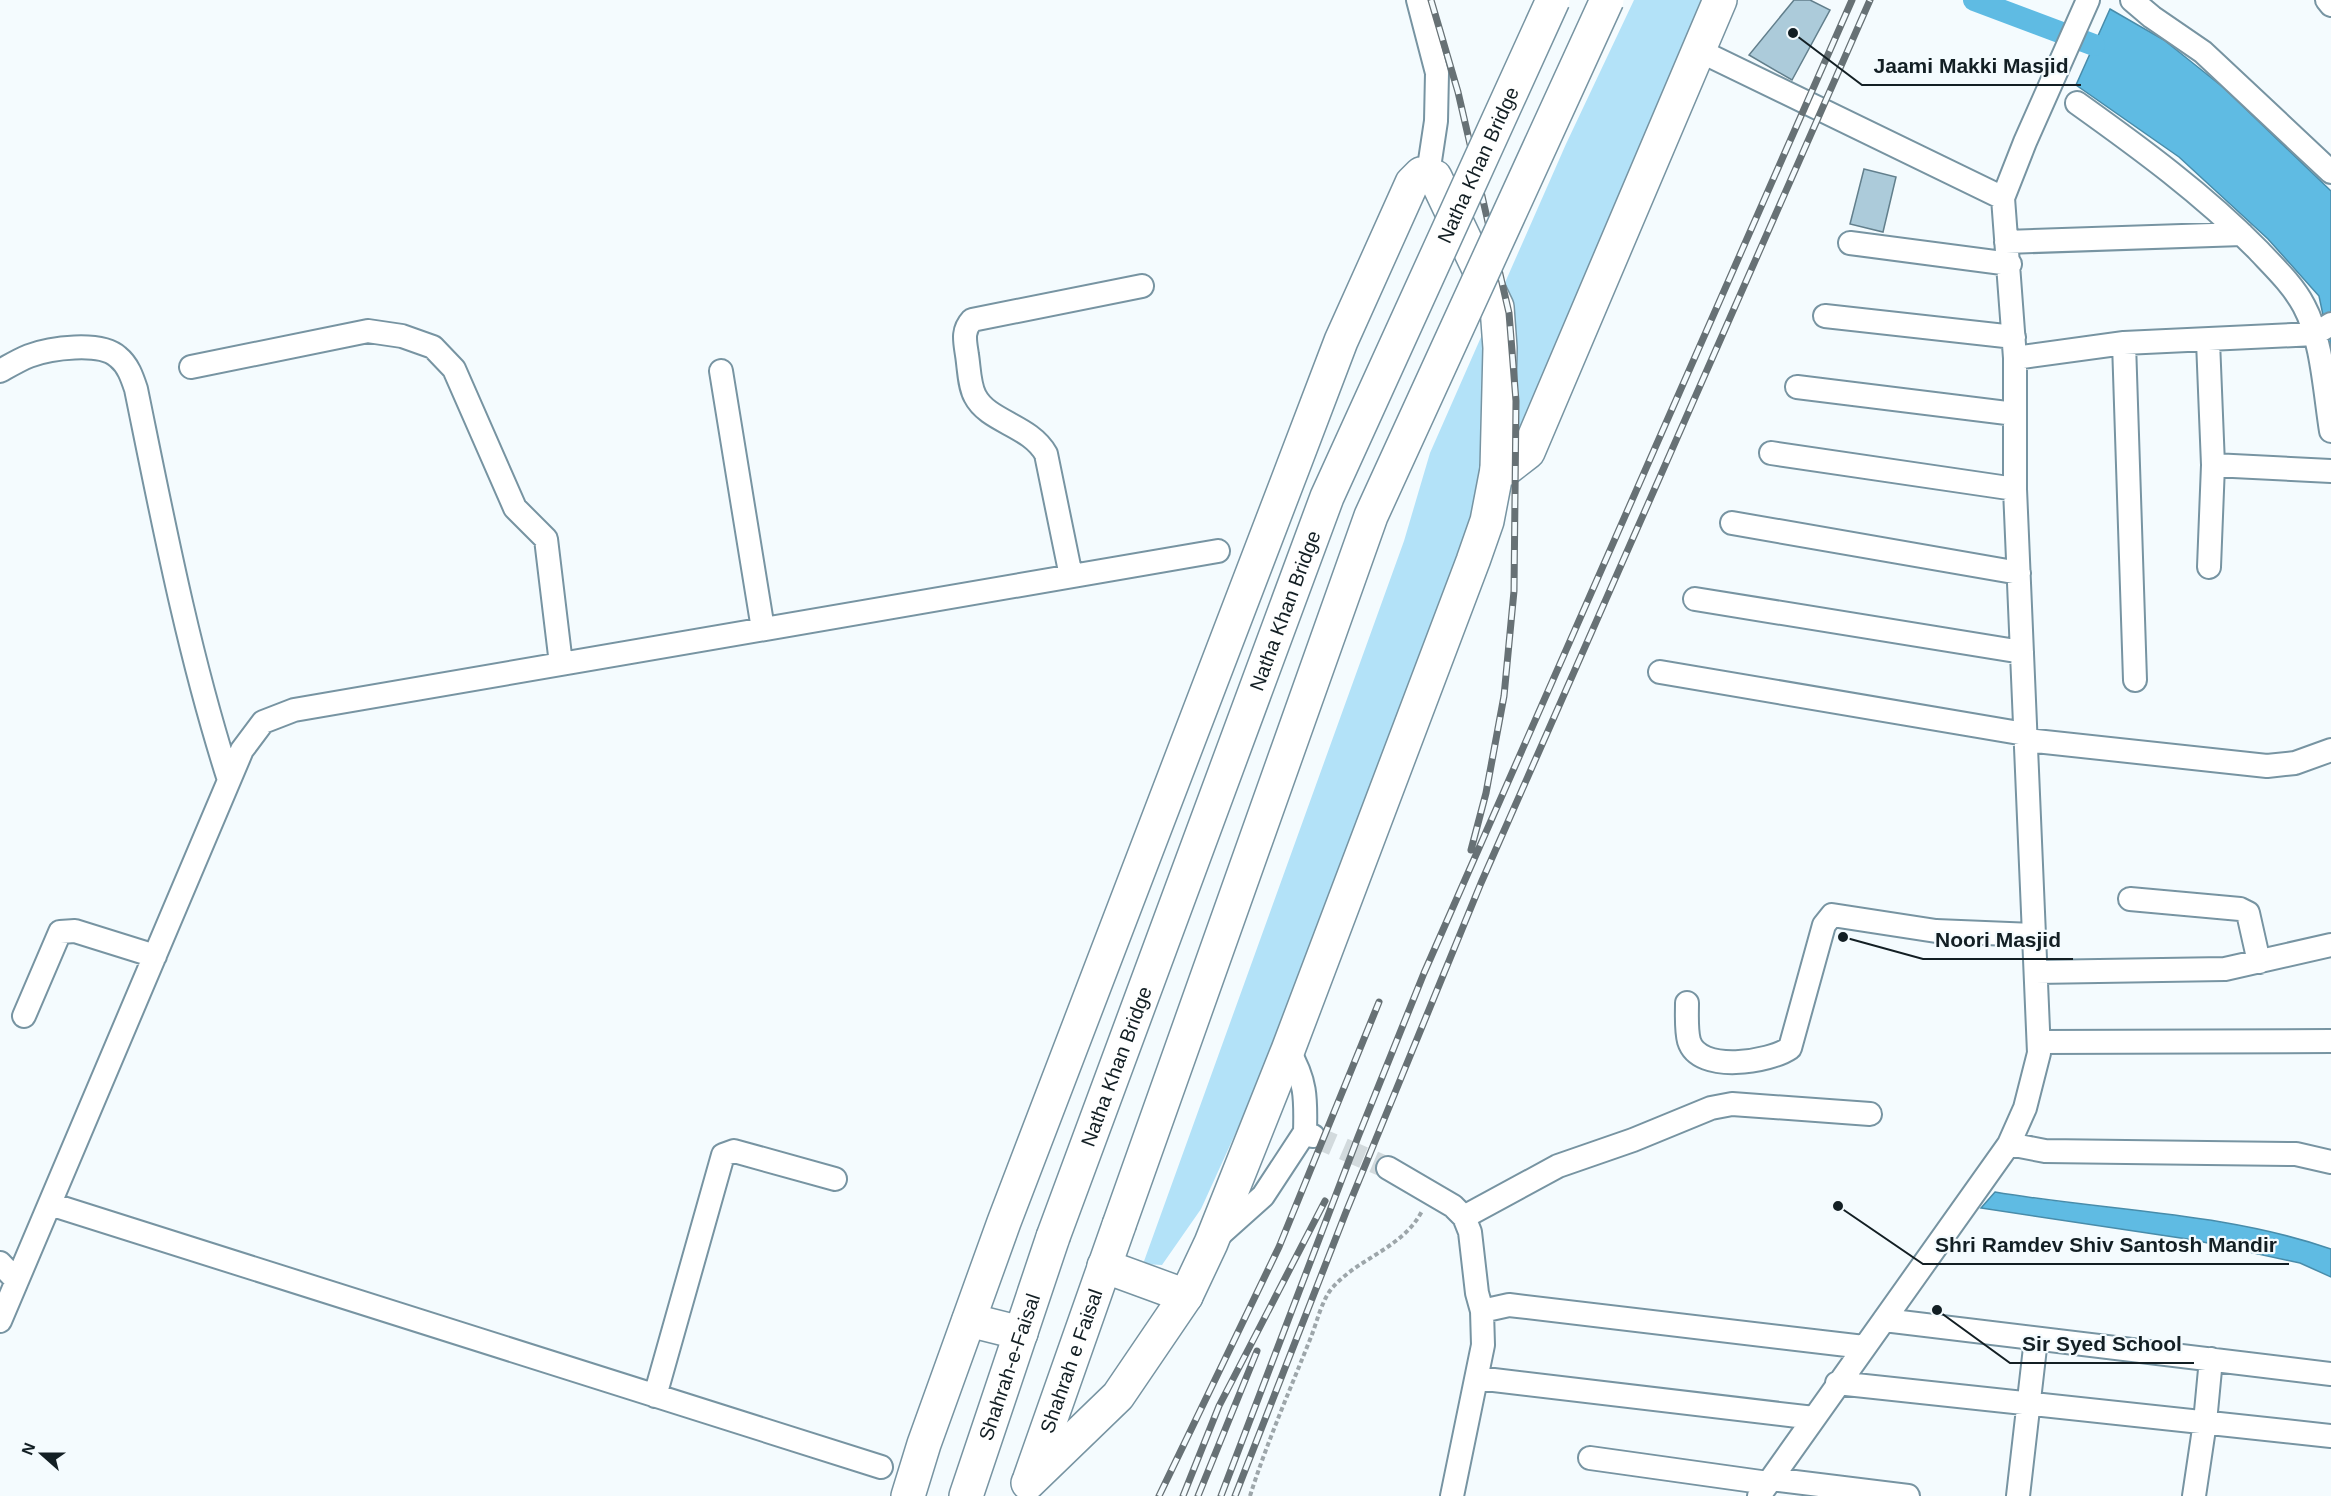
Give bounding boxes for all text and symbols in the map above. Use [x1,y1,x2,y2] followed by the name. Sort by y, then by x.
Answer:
[1862,46,2081,85] callout: Jaami Makki Masjid
[1874,54,2068,77] text: Jaami Makki Masjid
[1433,83,1523,246] street label: Natha Khan Bridge
[1245,527,1325,694] street label: Natha Khan Bridge
[1923,920,2073,959] callout: Noori Masjid
[1935,928,2061,951] text: Noori Masjid
[1077,983,1156,1149] street label: Natha Khan Bridge
[1923,1225,2289,1264] callout: Shri Ramdev Shiv Santosh Mandir
[1935,1233,2277,1256] text: Shri Ramdev Shiv Santosh Mandir
[1036,1286,1107,1436] street label: Shahrah e Faisal
[974,1291,1044,1443] street label: Shahrah-e-Faisal
[2010,1324,2194,1363] callout: Sir Syed School
[2022,1332,2182,1355] text: Sir Syed School
[12,1424,72,1484] north arrow
[18,1440,38,1457] text: N

